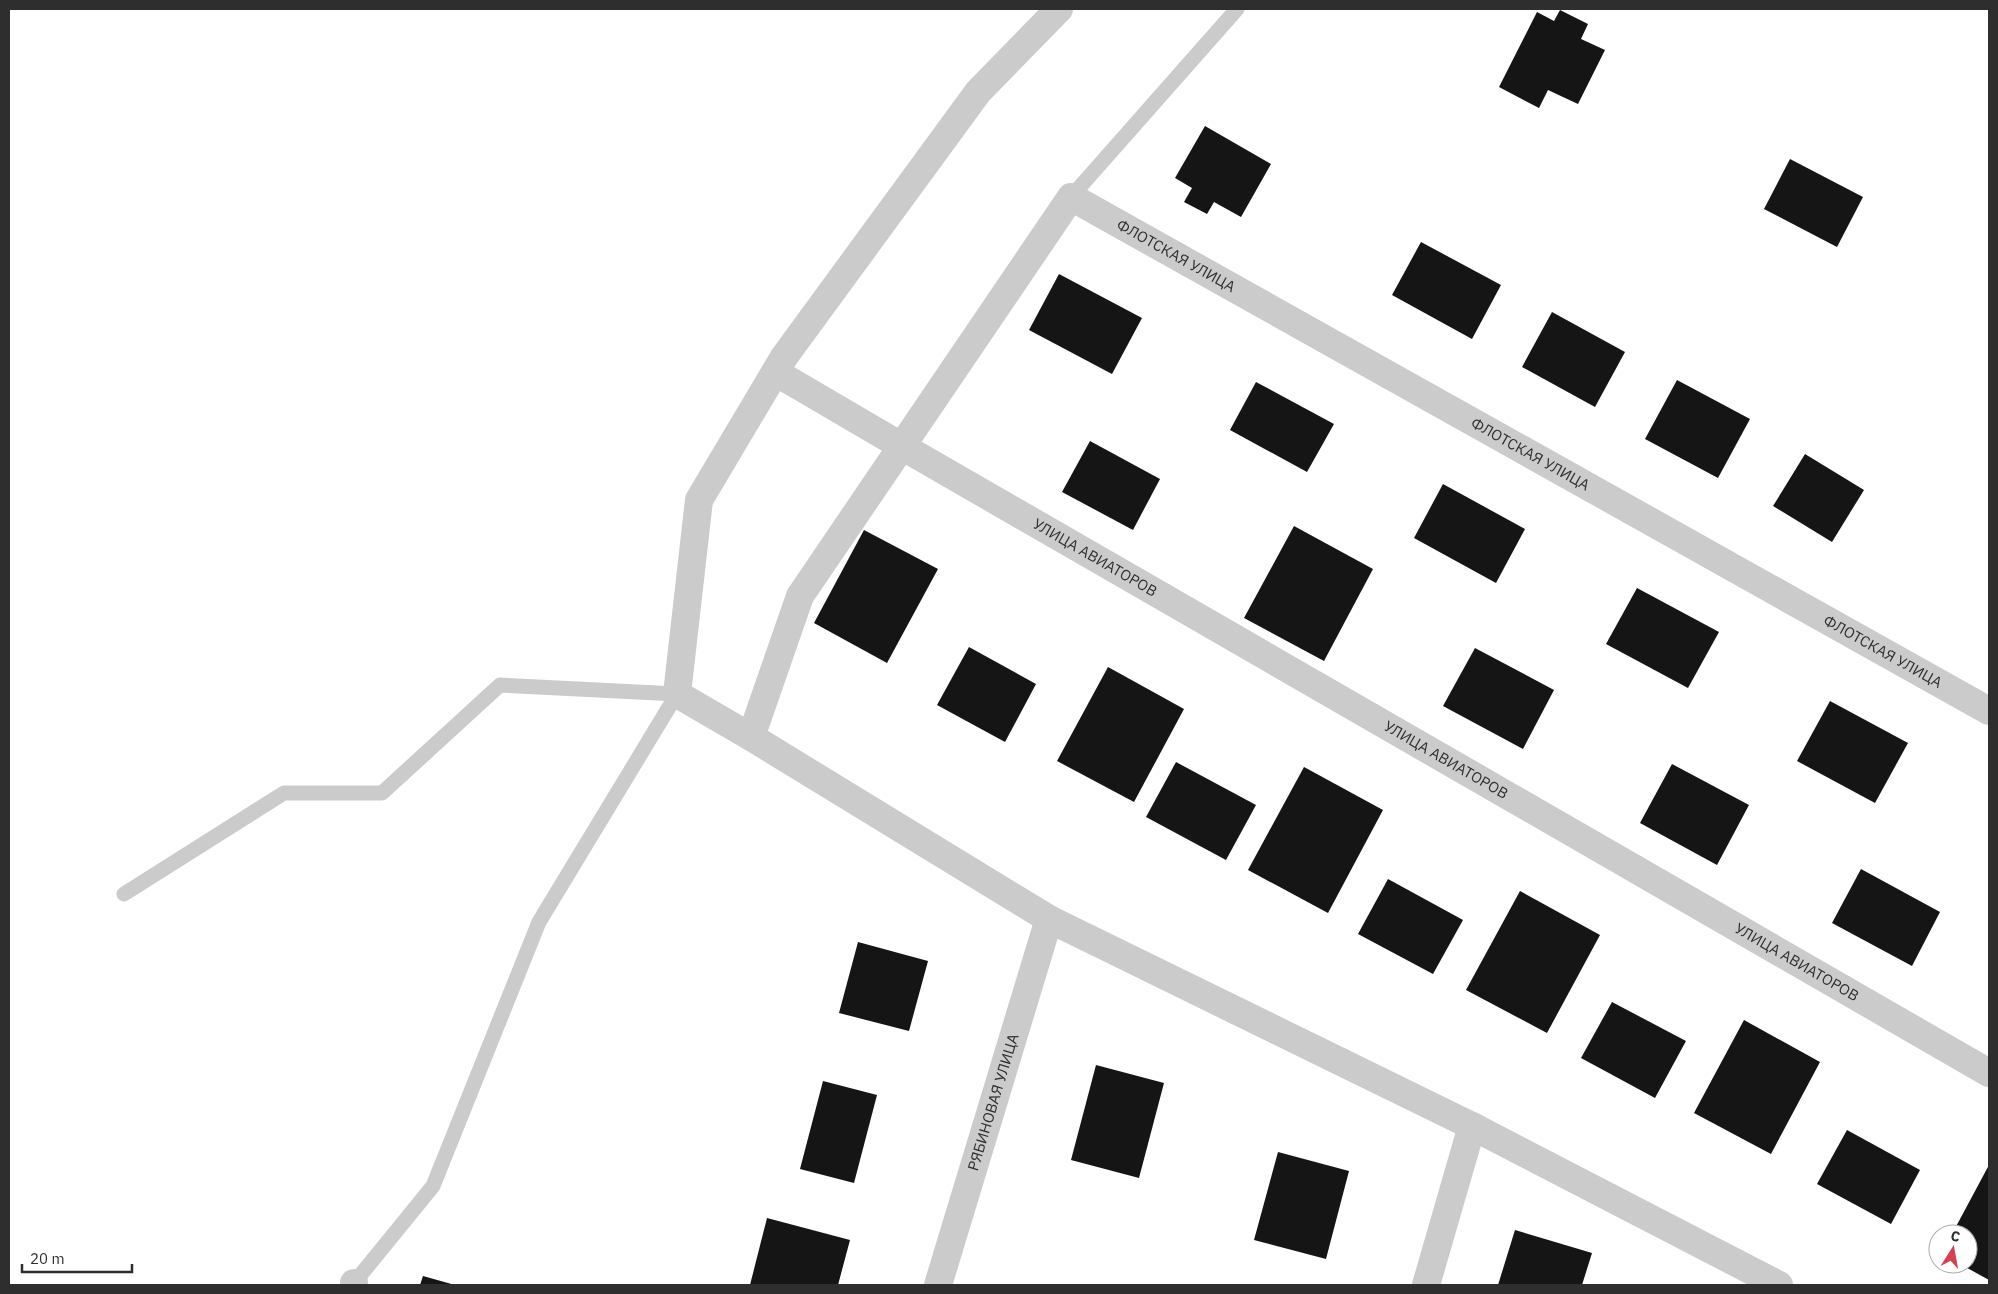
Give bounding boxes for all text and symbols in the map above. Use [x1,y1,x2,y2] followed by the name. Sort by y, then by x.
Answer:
[1114,215,1239,296] street label: ФЛОТСКАЯ УЛИЦА
[1468,413,1594,495] street label: ФЛОТСКАЯ УЛИЦА
[1030,514,1161,601] street label: УЛИЦА АВИАТОРОВ
[1820,610,1946,692] street label: ФЛОТСКАЯ УЛИЦА
[1381,716,1512,803] street label: УЛИЦА АВИАТОРОВ
[1732,919,1863,1005] street label: УЛИЦА АВИАТОРОВ
[963,1031,1023,1173] street label: РЯБИНОВАЯ УЛИЦА
[1928,1224,1978,1274] north arrow
[1949,1227,1962,1246] text: С
[22,1242,132,1274] scale bar
[30,1249,65,1268] text: 20 m

